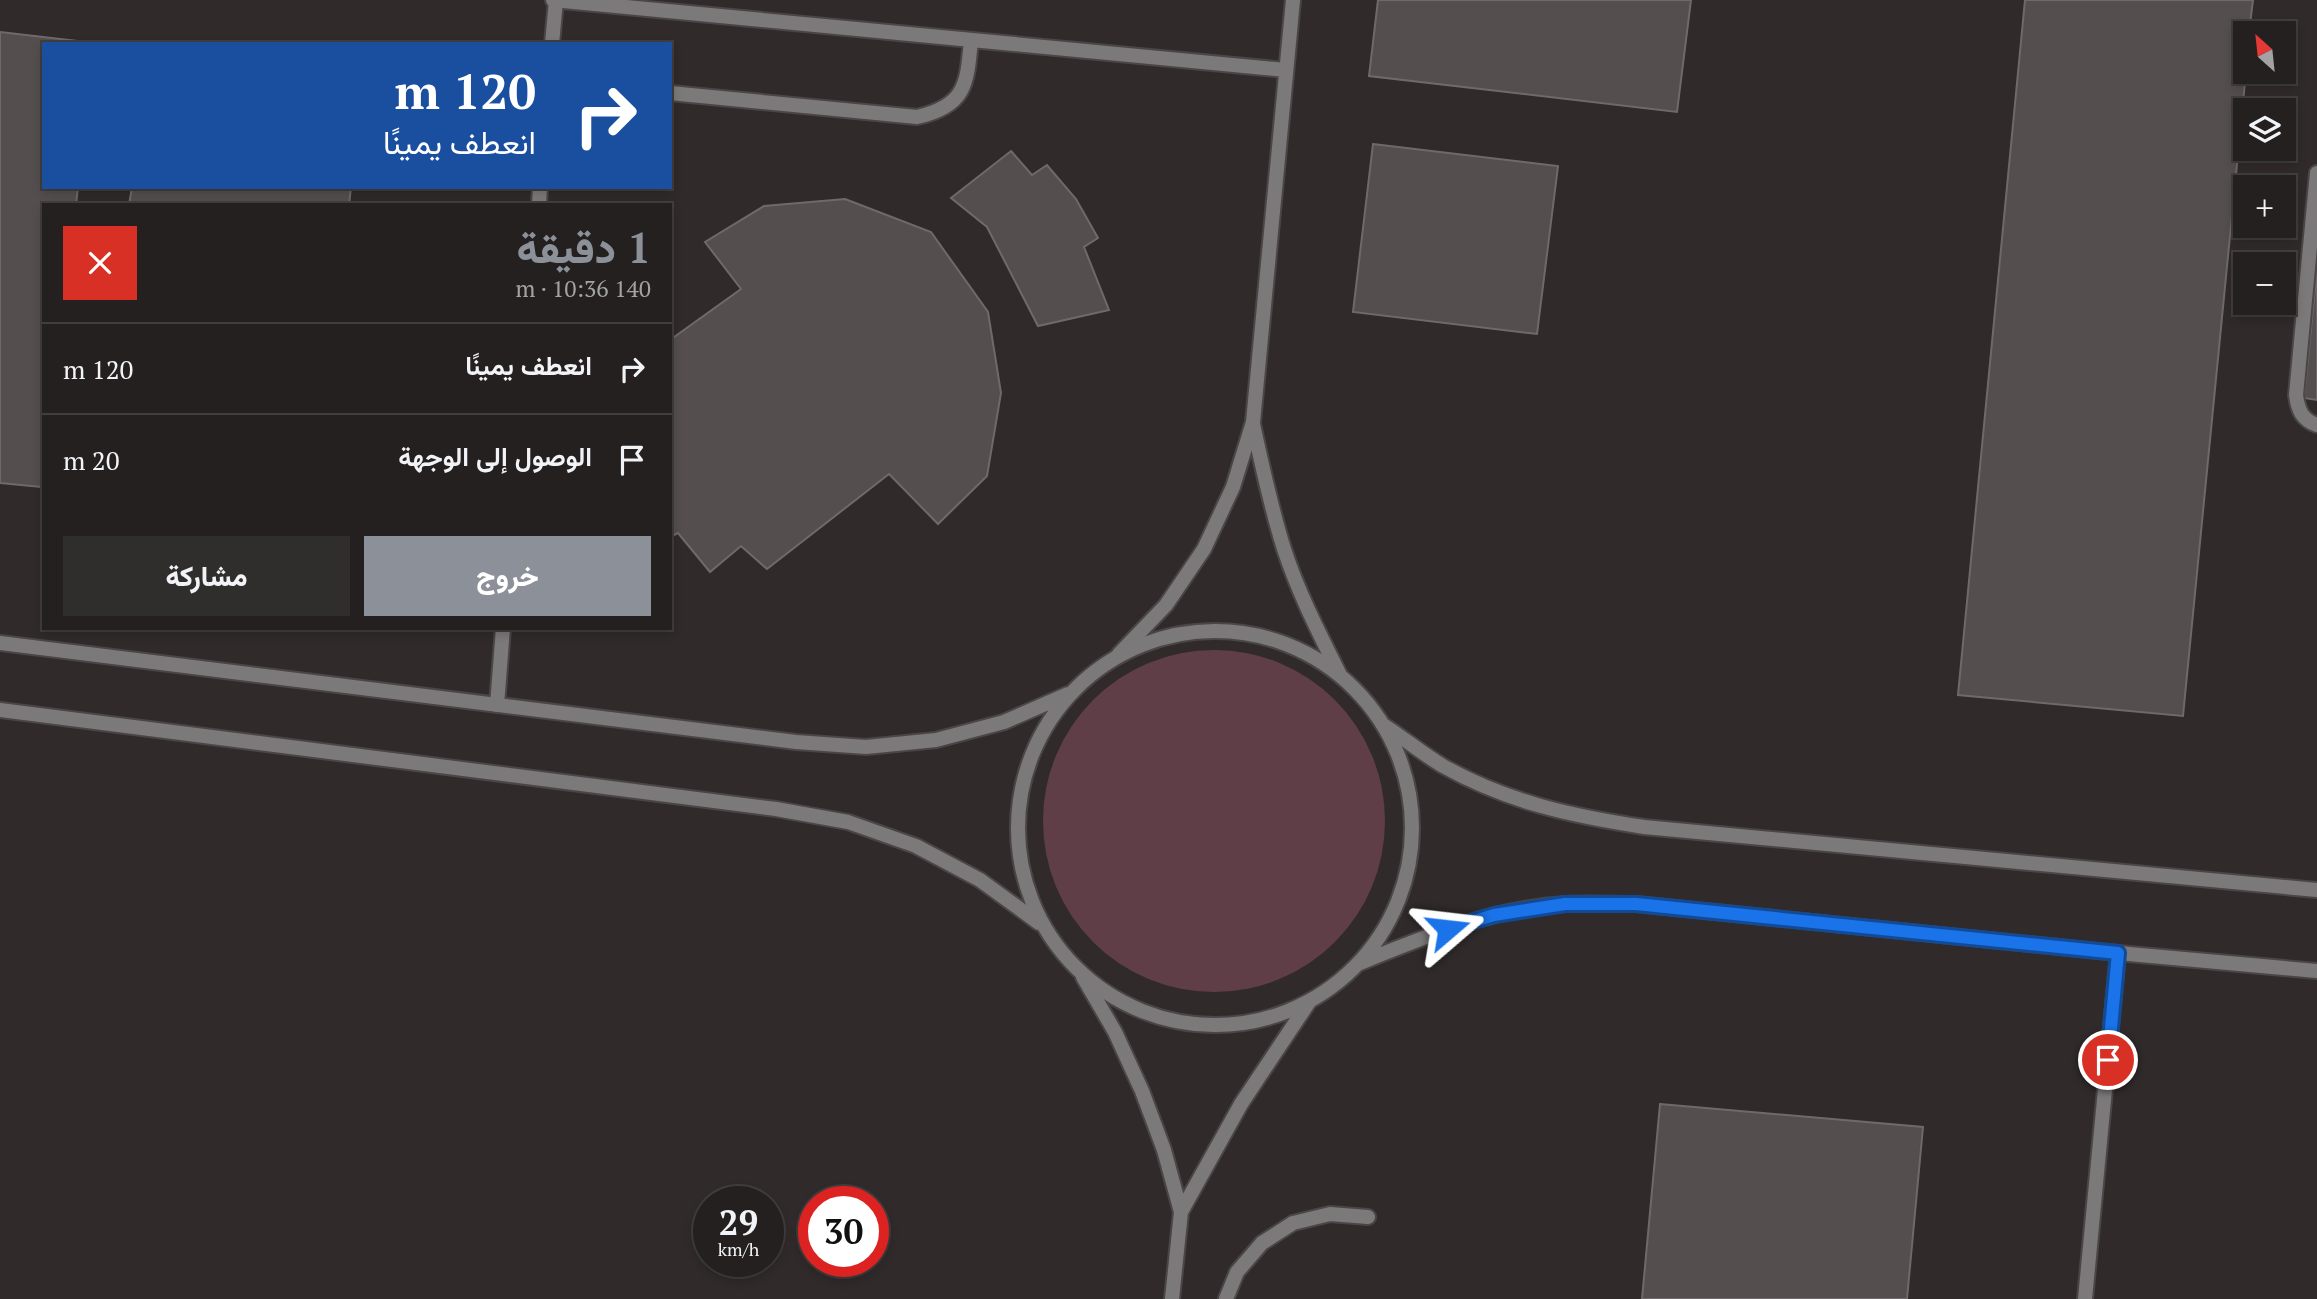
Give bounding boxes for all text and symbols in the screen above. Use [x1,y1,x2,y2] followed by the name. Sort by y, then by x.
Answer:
[2233,21,2296,84] north arrow
[2233,21,2296,315] map controls
[394,58,536,123] text: 120 m
[560,70,651,161] icon: right
[2233,98,2296,161] button: layers
[383,121,536,163] text: انعطف يمينًا
[2233,175,2296,238] button: +
[516,219,651,275] text: 1 دقيقة
[63,226,137,300] button: close
[2233,252,2296,315] button: −
[516,273,651,304] text: 140 m · 10:36
[465,348,592,382] text: انعطف يمينًا
[613,350,651,388] icon: right
[63,352,133,386] text: 120 m
[398,439,592,473] text: الوصول إلى الوجهة
[613,441,651,479] icon: arrive
[63,443,120,477] text: 20 m
[63,536,350,616] button: مشاركة
[364,536,651,616] button: خروج
[1411,892,1485,966] position arrow
[2078,1030,2138,1090] pin
[2089,1041,2127,1079] icon: arrive
[798,1186,889,1277] speed limit sign: 30
[719,1199,758,1245] text: 29
[718,1237,759,1261] text: km/h

